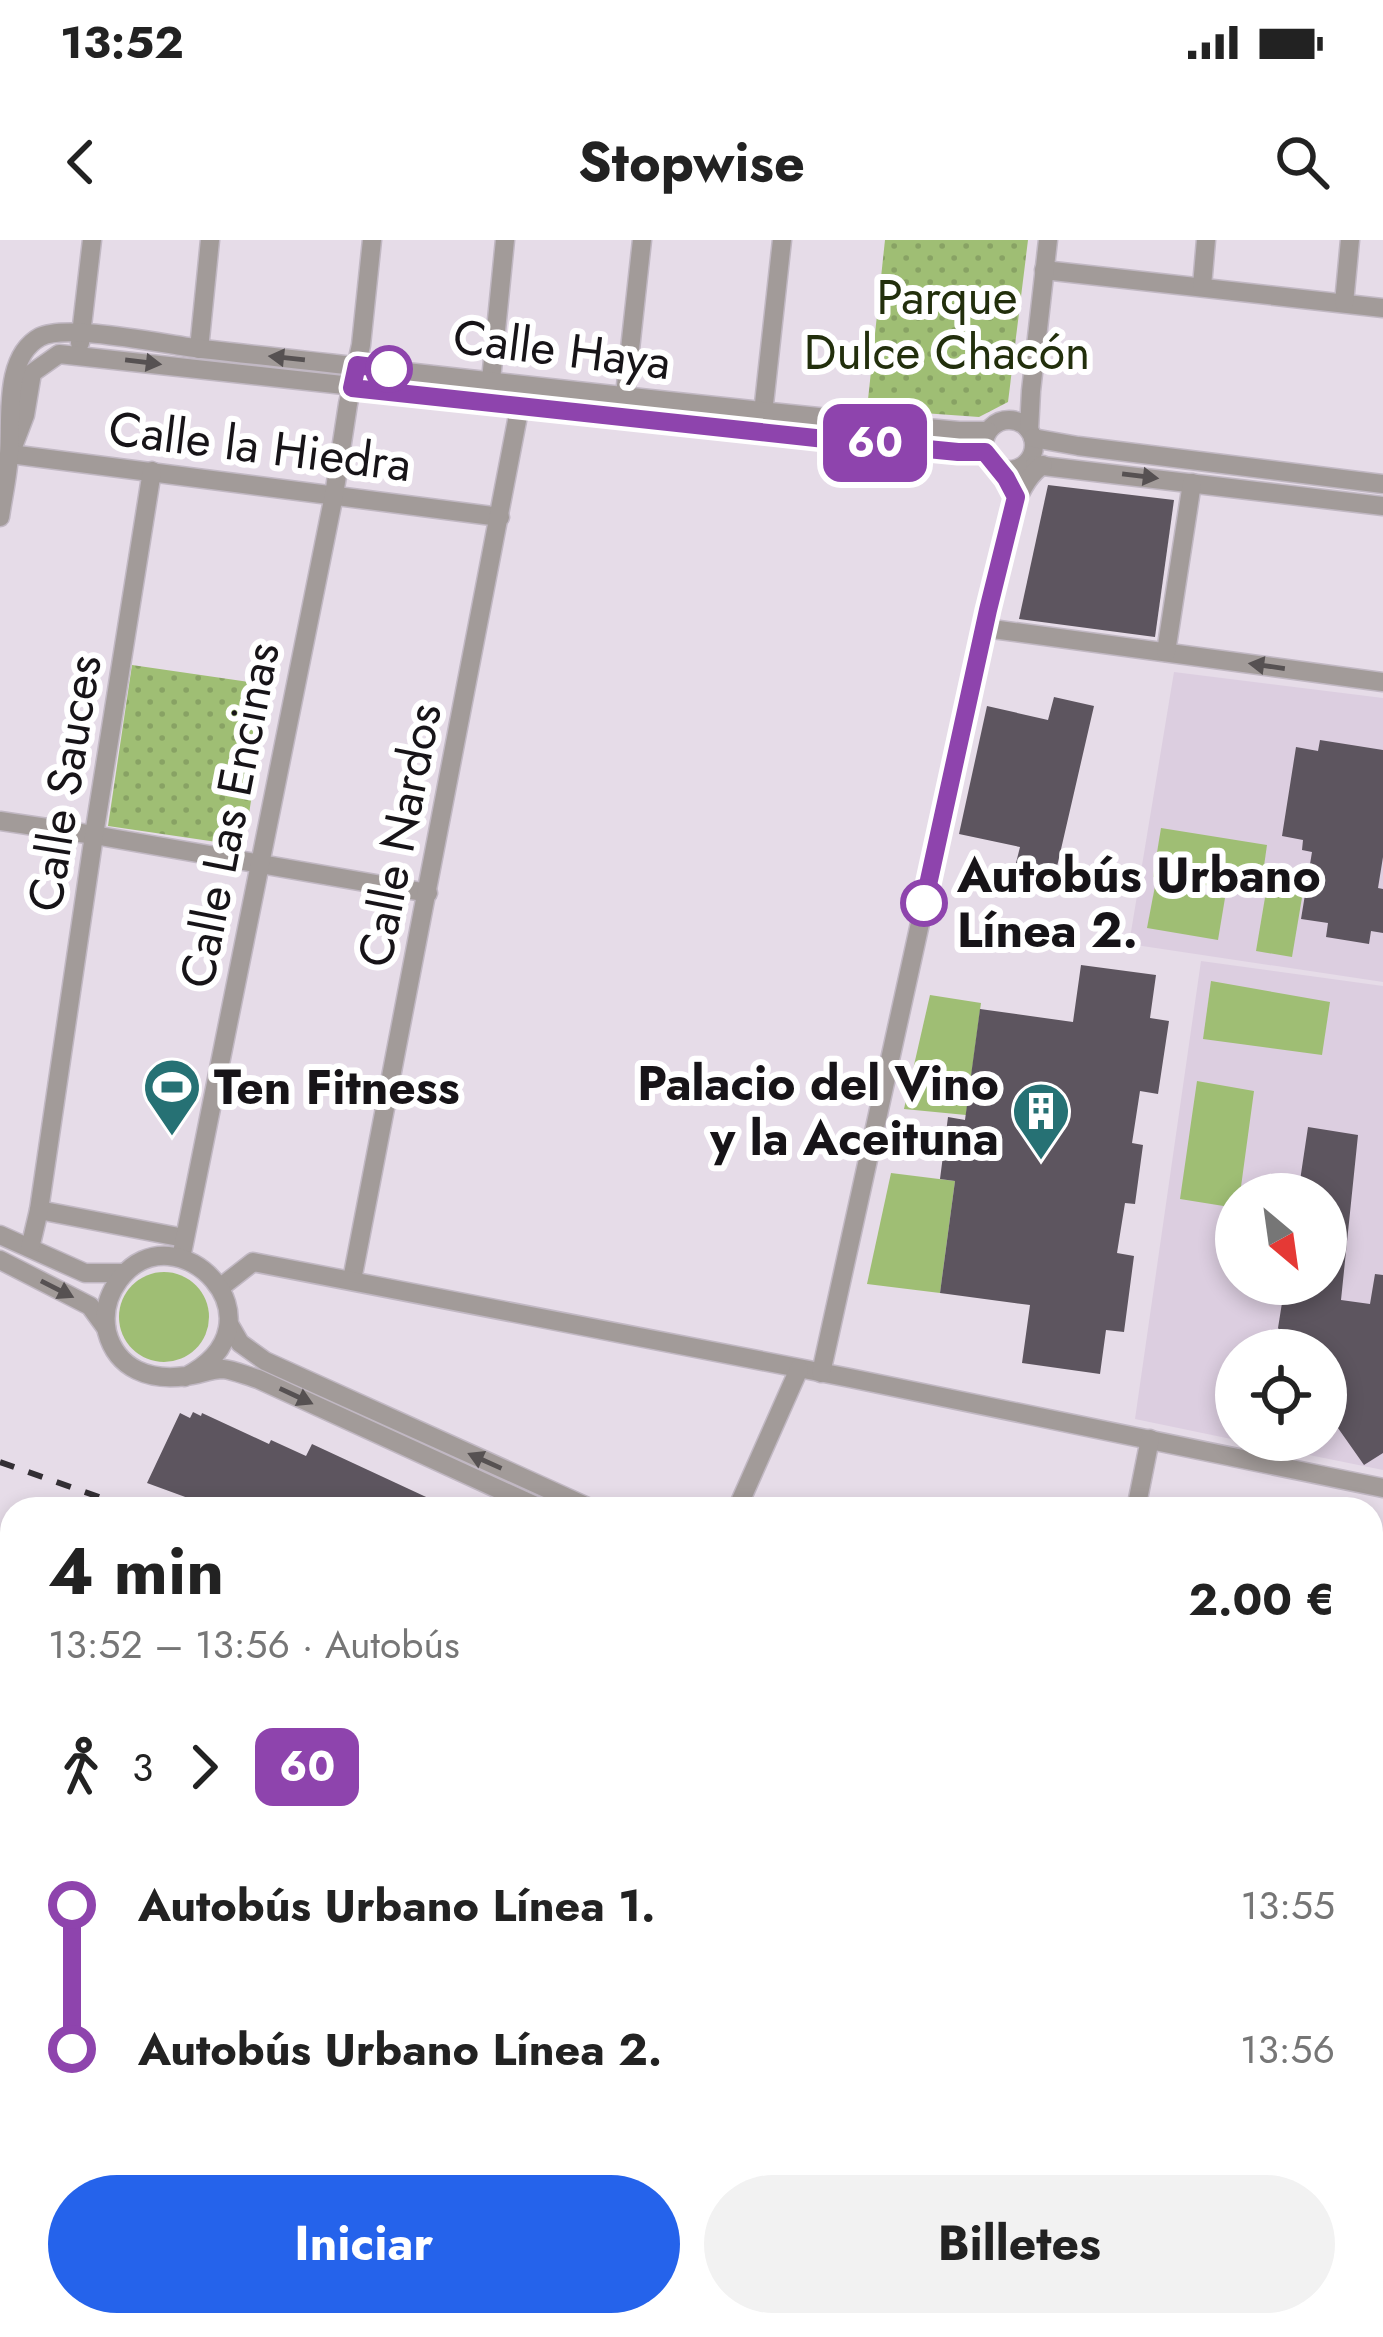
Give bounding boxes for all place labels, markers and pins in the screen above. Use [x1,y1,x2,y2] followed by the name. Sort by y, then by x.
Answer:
[367,347,411,391] unlabelled marker
[956,841,1321,965] place label: Autobús Urbano Línea 2.
[902,881,946,925] marker: Autobús Urbano Línea 2.
[637,1049,999,1173] place label: Palacio del Vino y la Aceituna
[214,1053,460,1122] place label: Ten Fitness
[141,1056,203,1138] sports icon: Ten Fitness
[1010,1080,1072,1162] building icon: Palacio del Vino y la Aceituna

